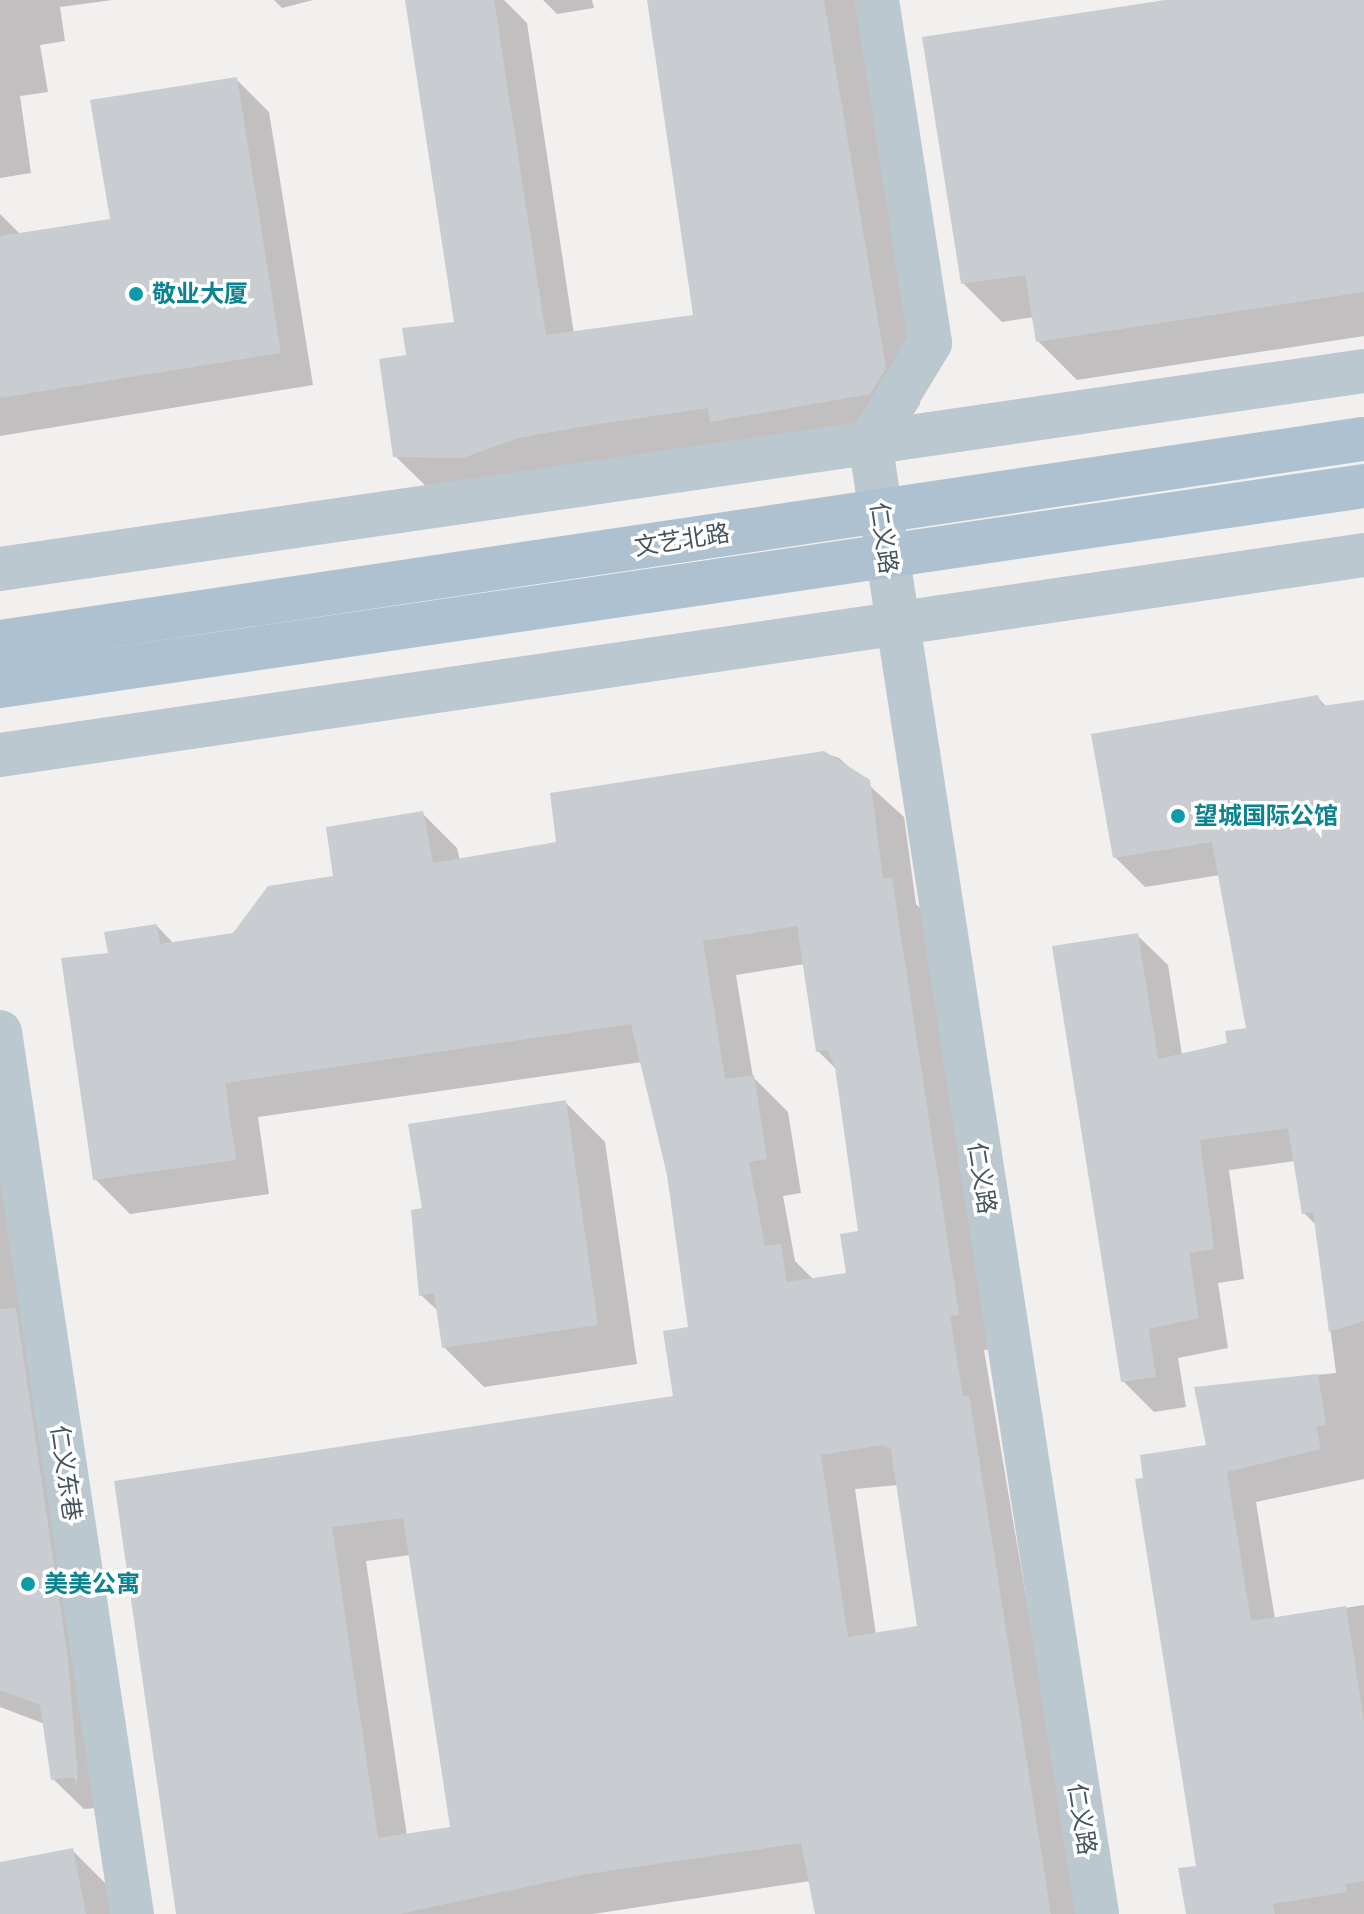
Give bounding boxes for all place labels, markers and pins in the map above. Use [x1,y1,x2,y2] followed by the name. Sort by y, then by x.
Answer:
[152,280,248,308] place label: 敬业大厦
[127,285,145,303] marker: 敬业大厦
[1194,802,1338,830] place label: 望城国际公馆
[1169,807,1187,825] marker: 望城国际公馆
[44,1570,140,1598] place label: 美美公寓
[19,1575,37,1593] marker: 美美公寓

